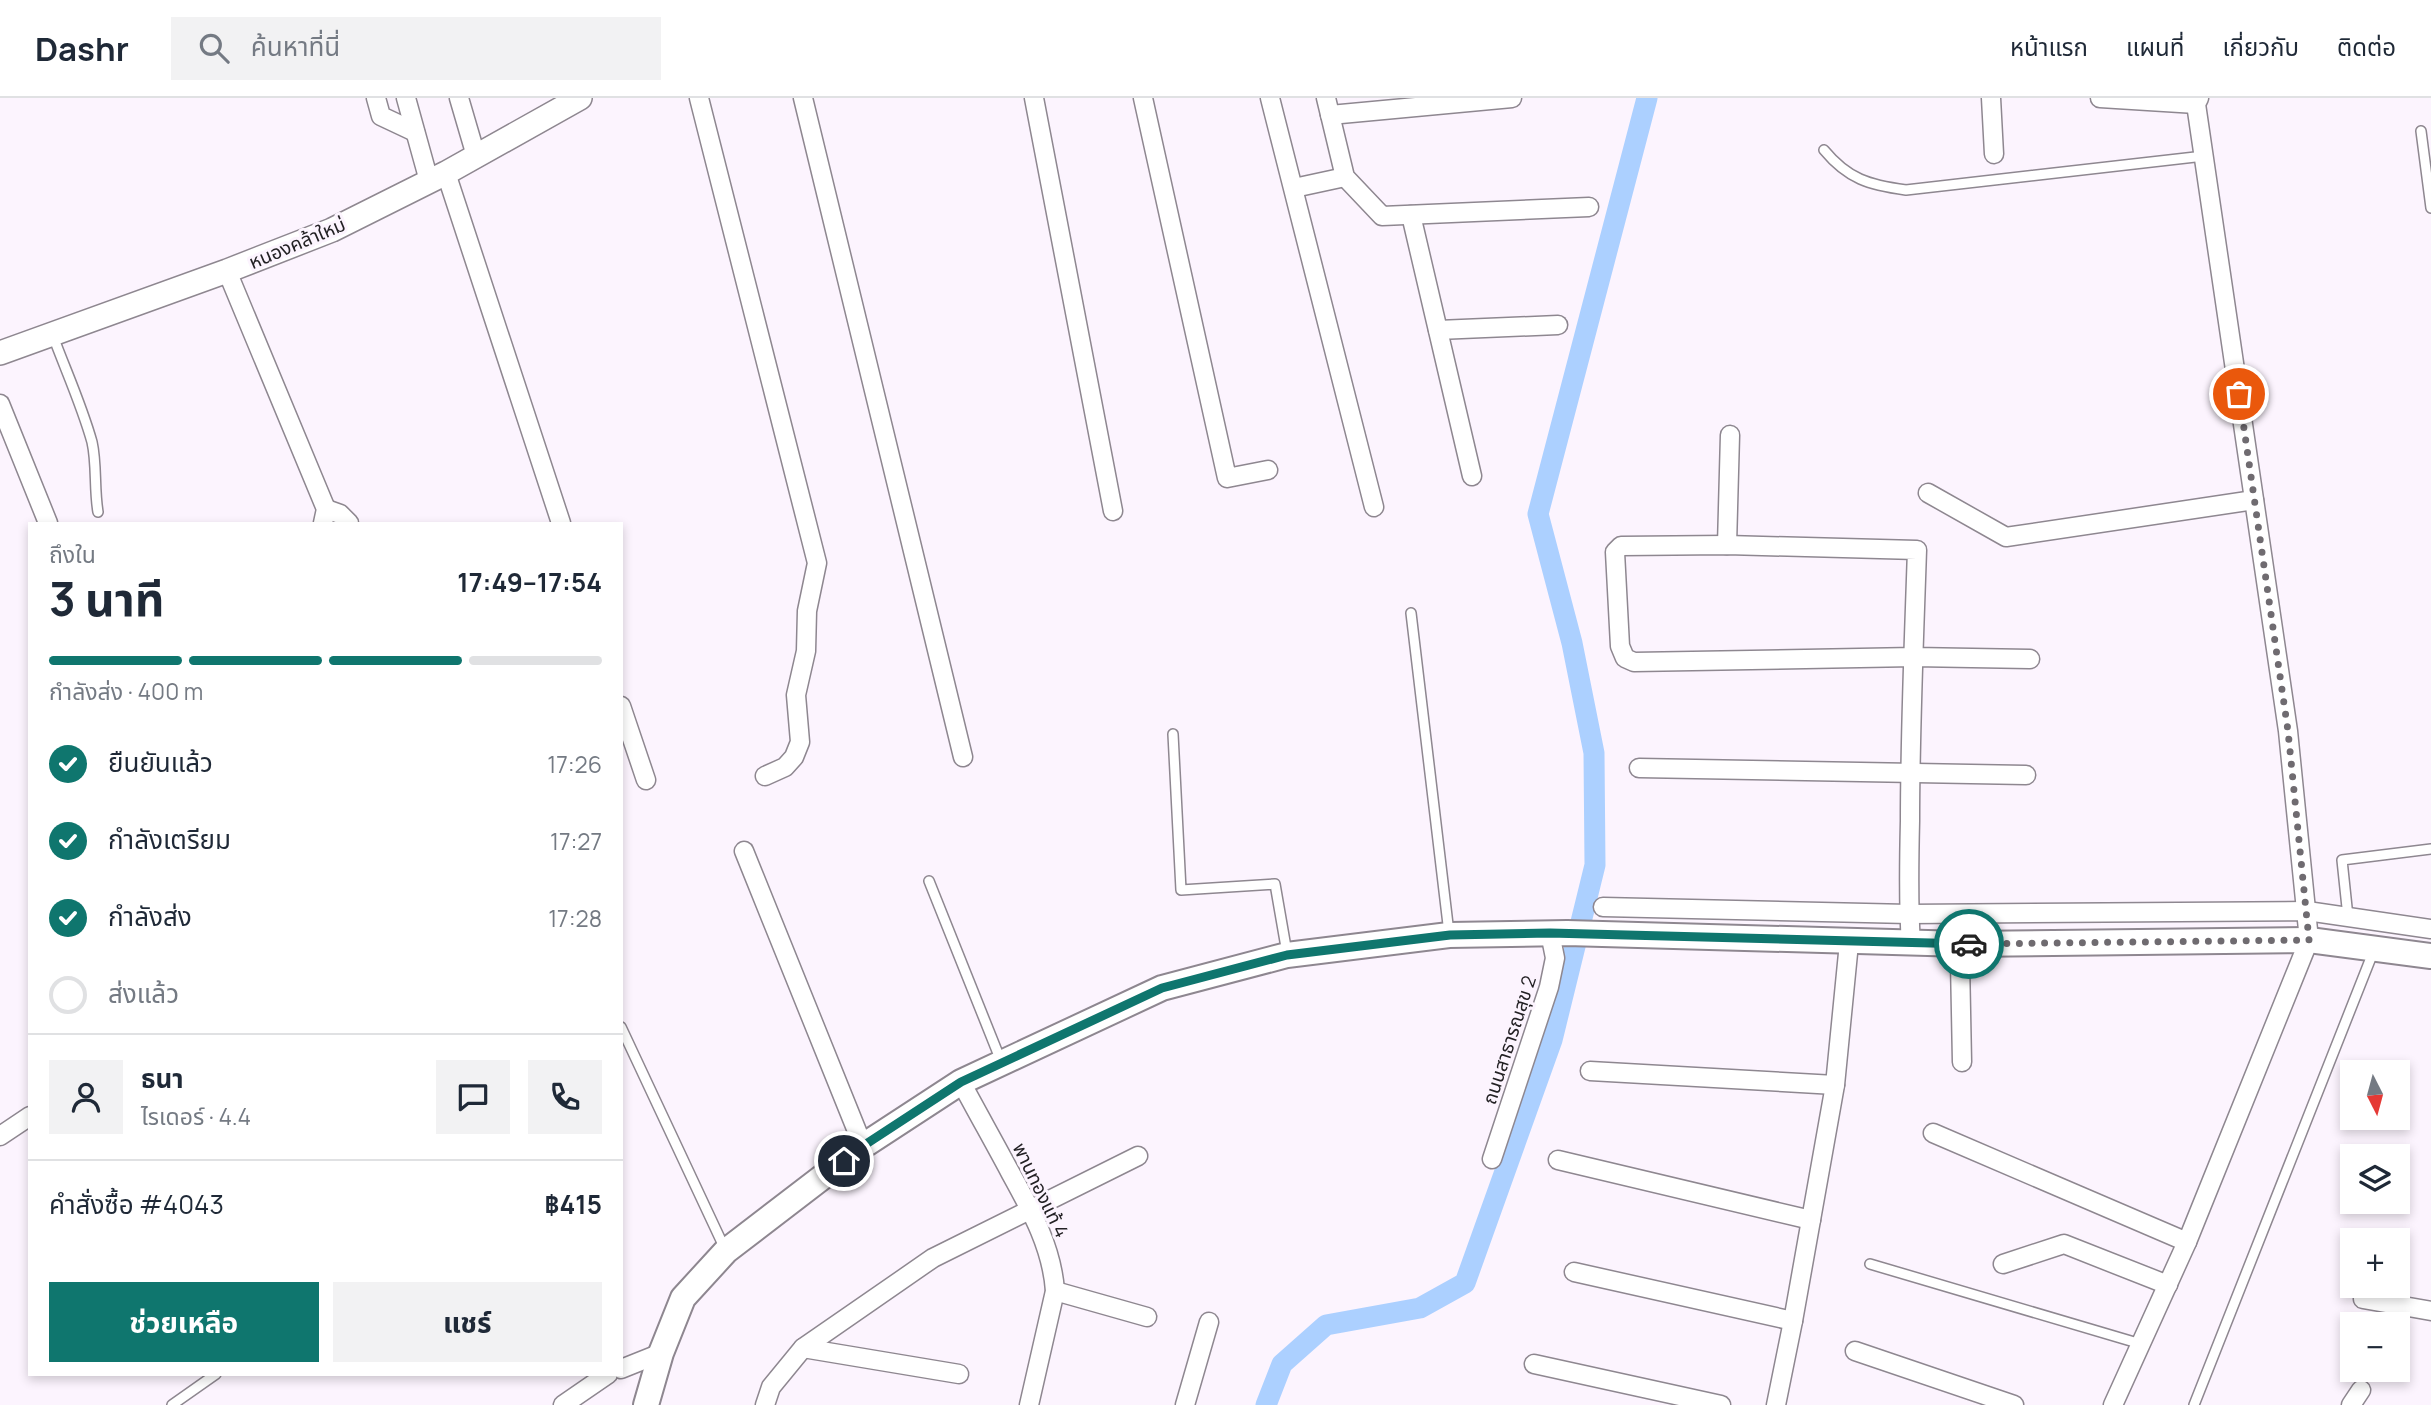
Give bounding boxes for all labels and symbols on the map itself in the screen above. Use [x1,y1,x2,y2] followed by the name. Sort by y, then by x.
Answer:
[245,211,349,275] street label: หนองคล้าใหม่
[2209,364,2269,424] pin
[1934,909,2004,979] courier
[1476,972,1542,1108] street label: ถนนสาธารณสุข 2
[2340,1060,2410,1130] north arrow
[814,1131,874,1191] pin
[1007,1138,1075,1242] street label: พานทองแท้ 4

